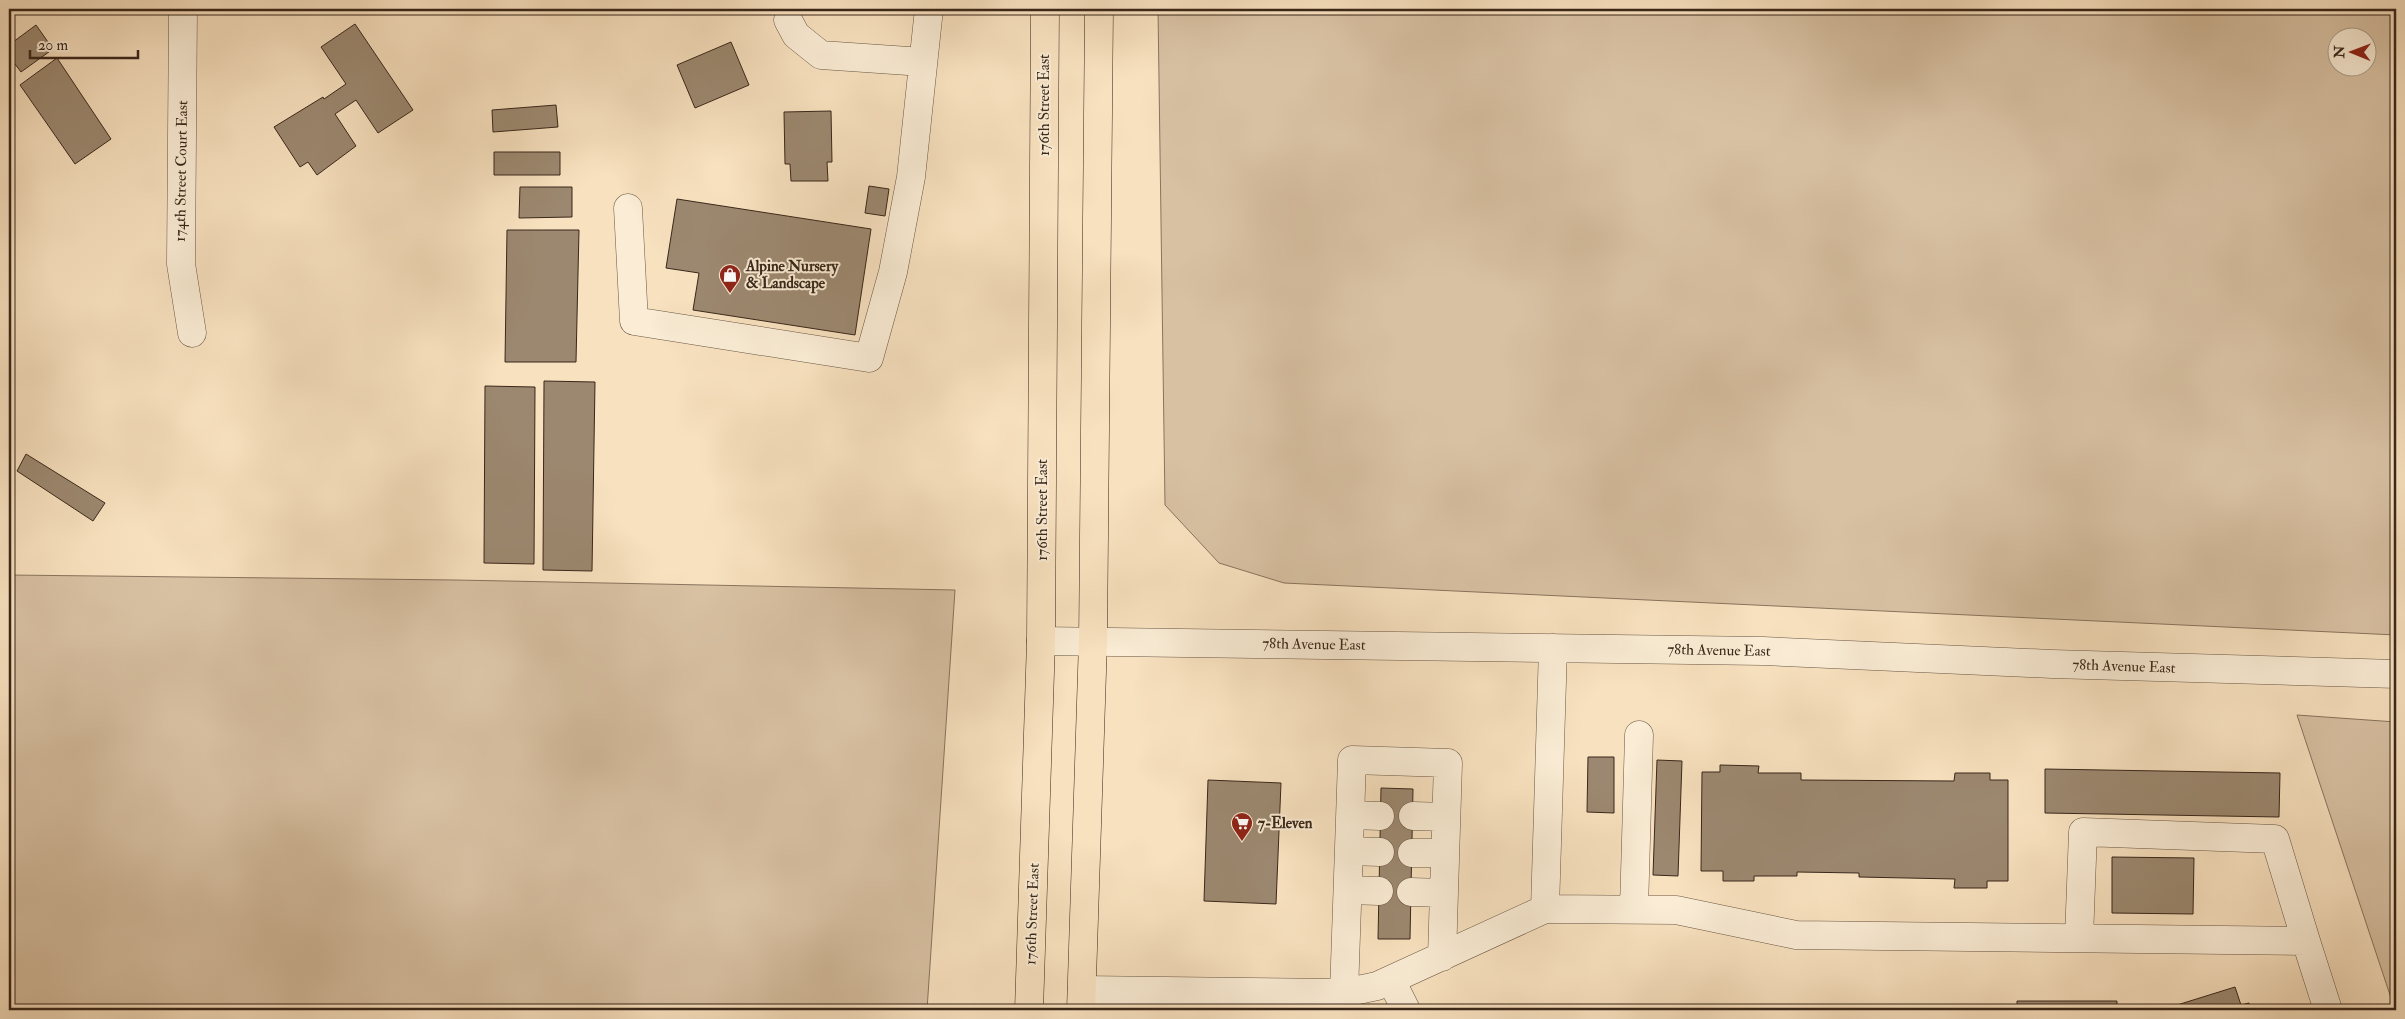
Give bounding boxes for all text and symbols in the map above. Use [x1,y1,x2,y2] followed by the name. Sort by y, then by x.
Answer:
[30,28,138,60] scale bar
[2328,28,2378,78] north arrow
[38,36,68,55] text: 20 m
[2331,45,2348,59] text: N
[1035,54,1054,156] street label: 176th Street East
[171,100,192,242] street label: 174th Street Court East
[745,257,839,294] place label: Alpine Nursery & Landscape
[718,263,742,294] shop icon: Alpine Nursery & Landscape
[1033,459,1052,561] street label: 176th Street East
[1262,634,1366,655] street label: 78th Avenue East
[1667,640,1771,661] street label: 78th Avenue East
[2072,655,2176,678] street label: 78th Avenue East
[1230,811,1254,842] supermarket icon: 7-Eleven
[1258,814,1313,833] place label: 7-Eleven
[1021,863,1044,965] street label: 176th Street East

